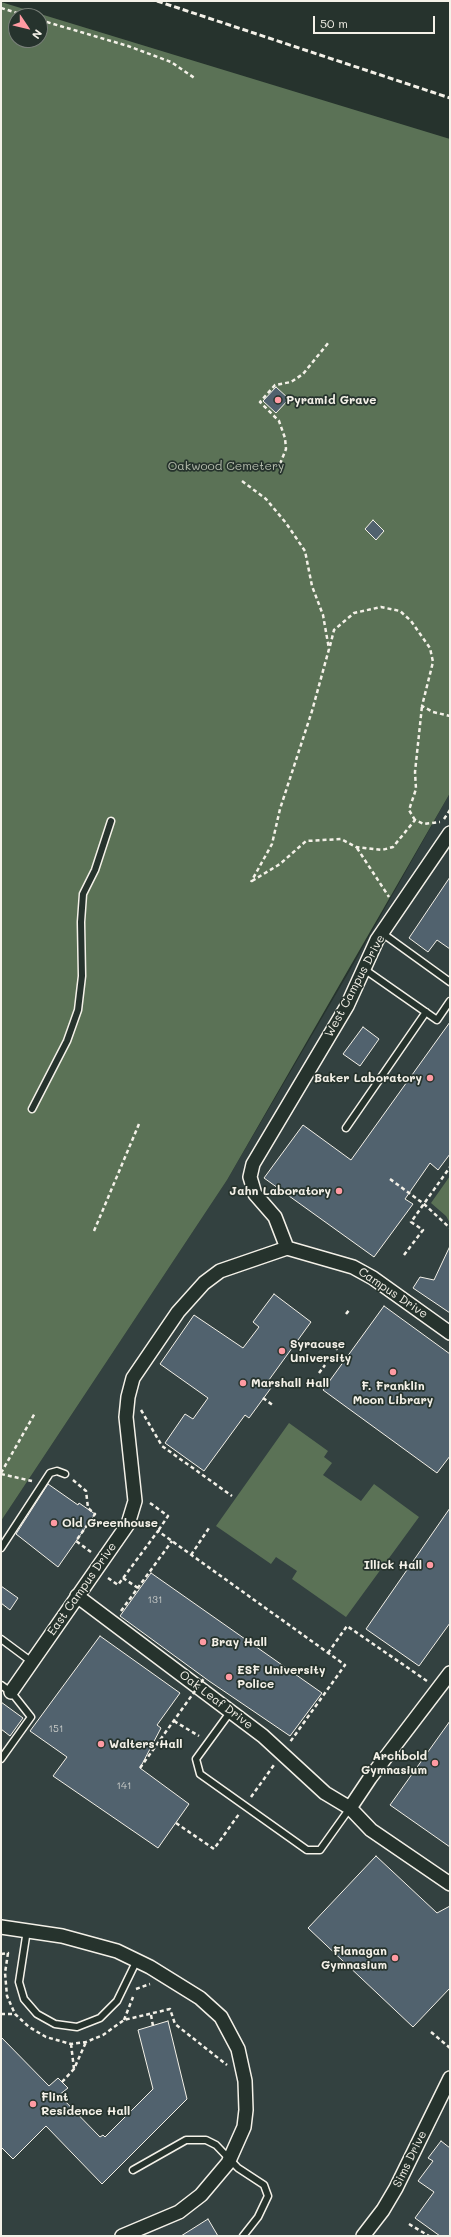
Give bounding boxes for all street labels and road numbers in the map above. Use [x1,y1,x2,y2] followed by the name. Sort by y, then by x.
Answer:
[322,932,388,1040] street label: West Campus Drive
[355,1264,431,1322] street label: Campus Drive
[44,1540,120,1638] street label: East Campus Drive
[176,1668,256,1732] street label: Oak Leaf Drive
[390,2128,430,2190] street label: Sims Drive

